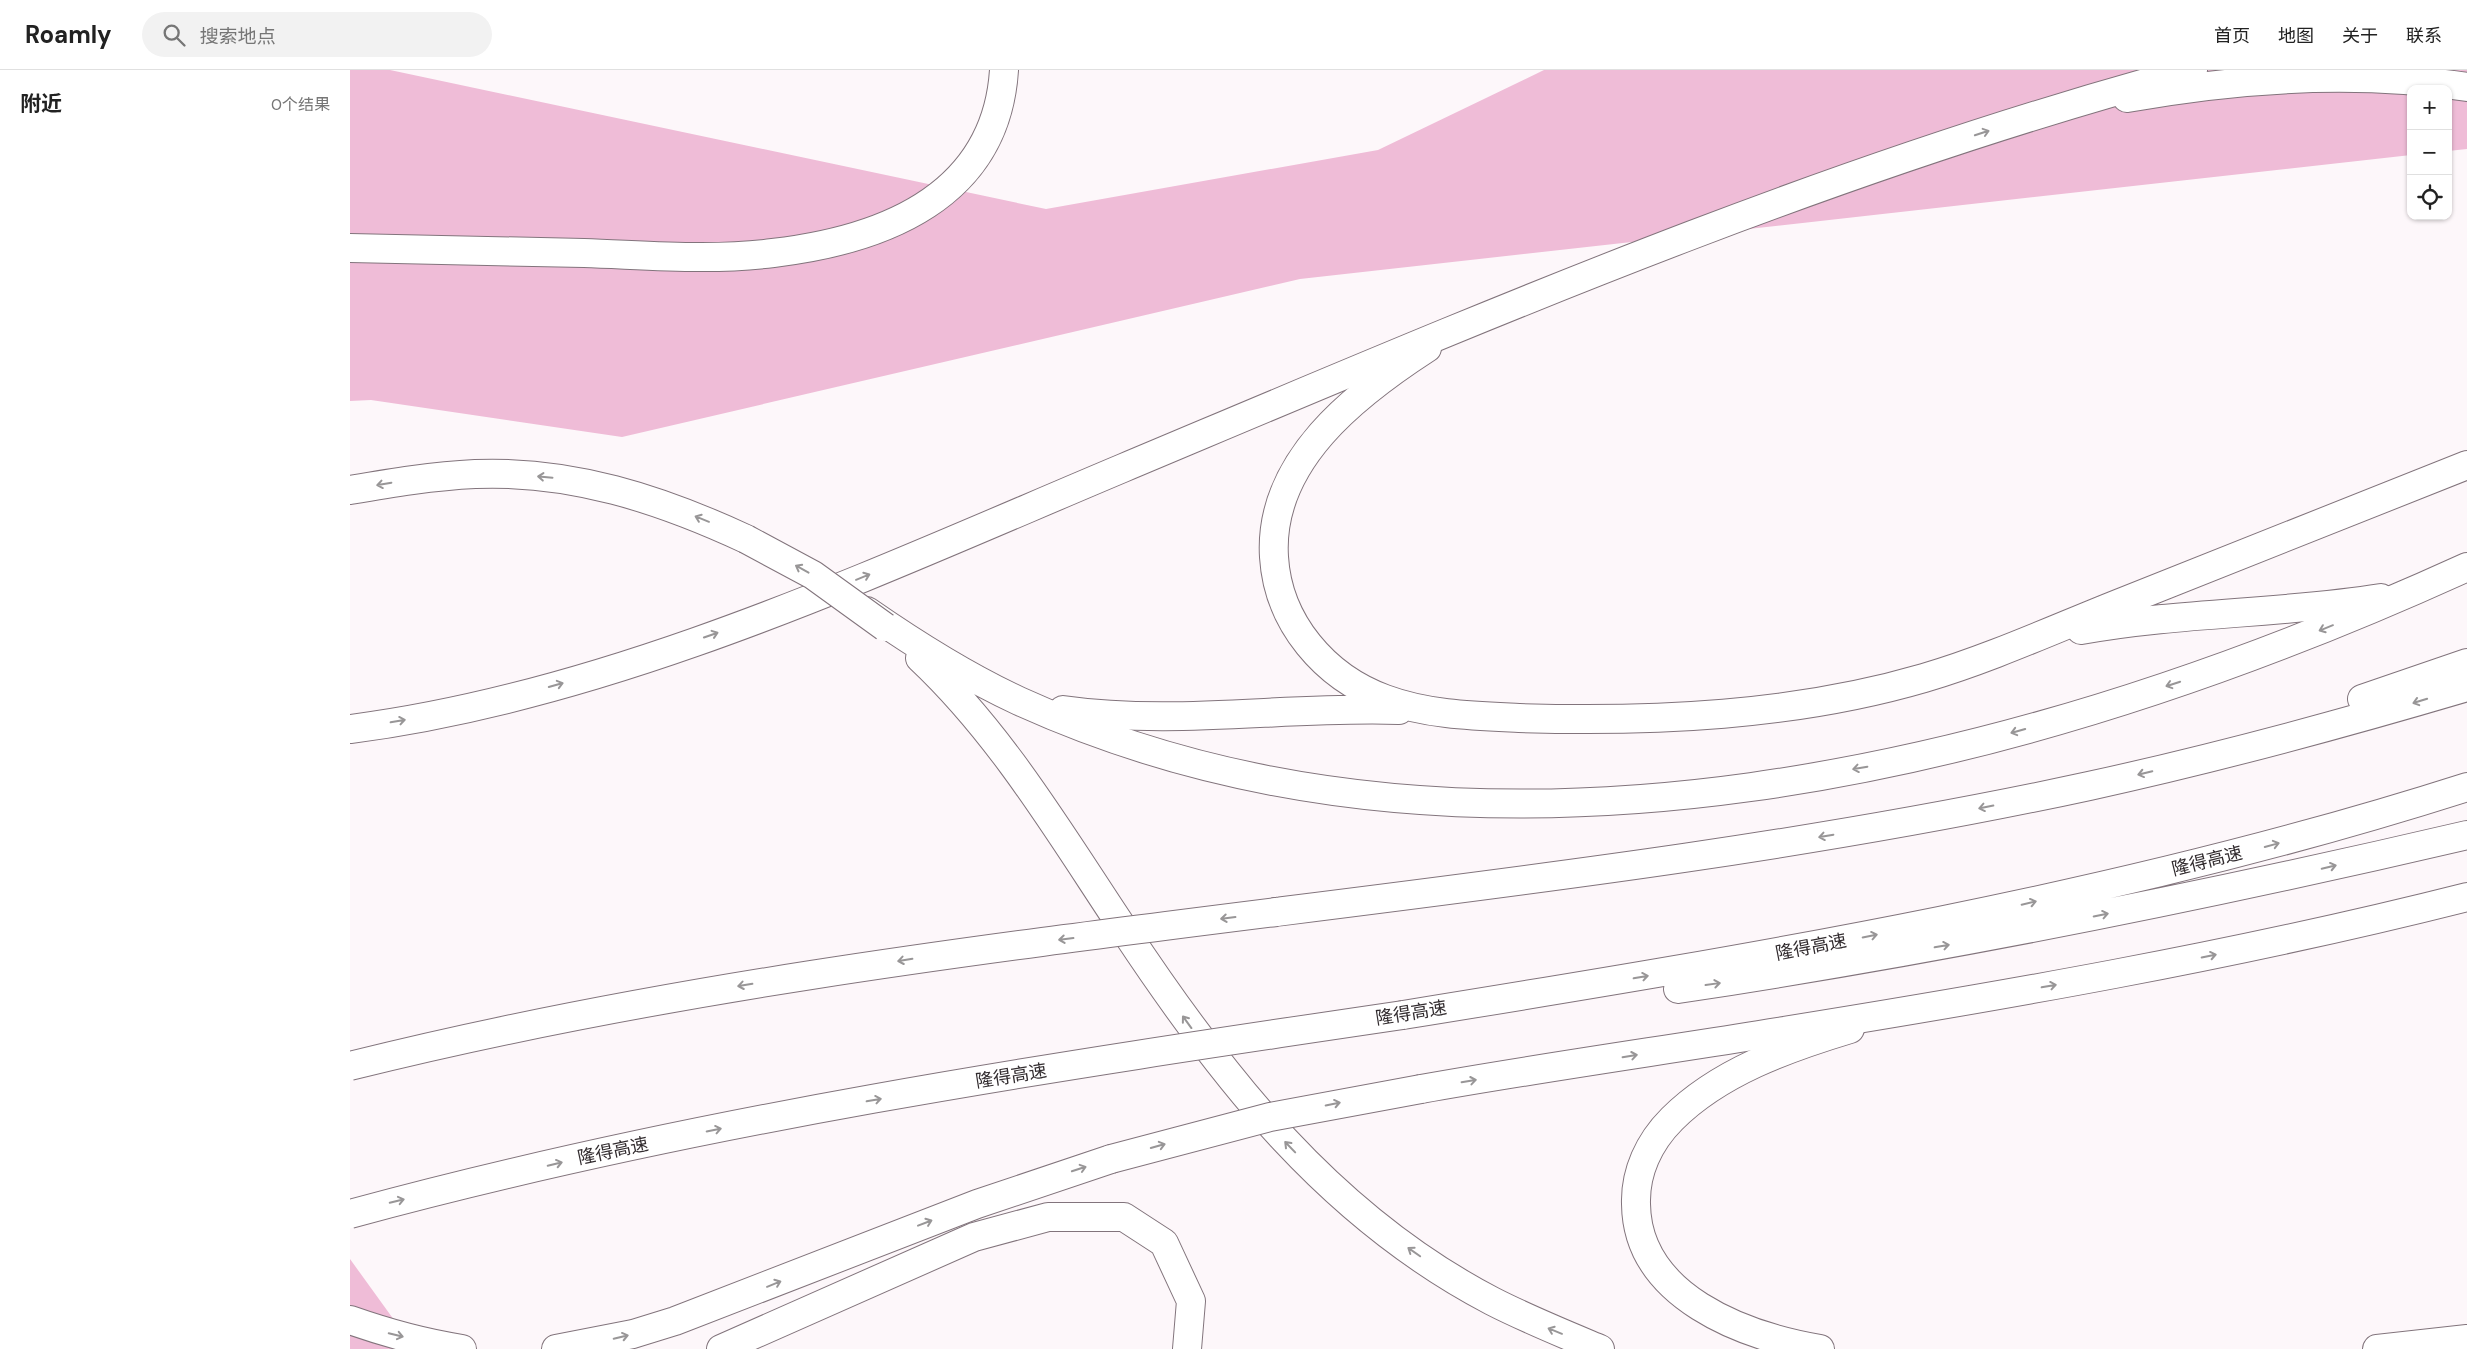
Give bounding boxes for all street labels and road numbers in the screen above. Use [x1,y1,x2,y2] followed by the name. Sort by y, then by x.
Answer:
[2169,841,2245,881] street label: 隆得高速
[1773,928,1849,966] street label: 隆得高速
[1374,996,1448,1030] street label: 隆得高速
[974,1059,1048,1093] street label: 隆得高速
[575,1132,651,1170] street label: 隆得高速

